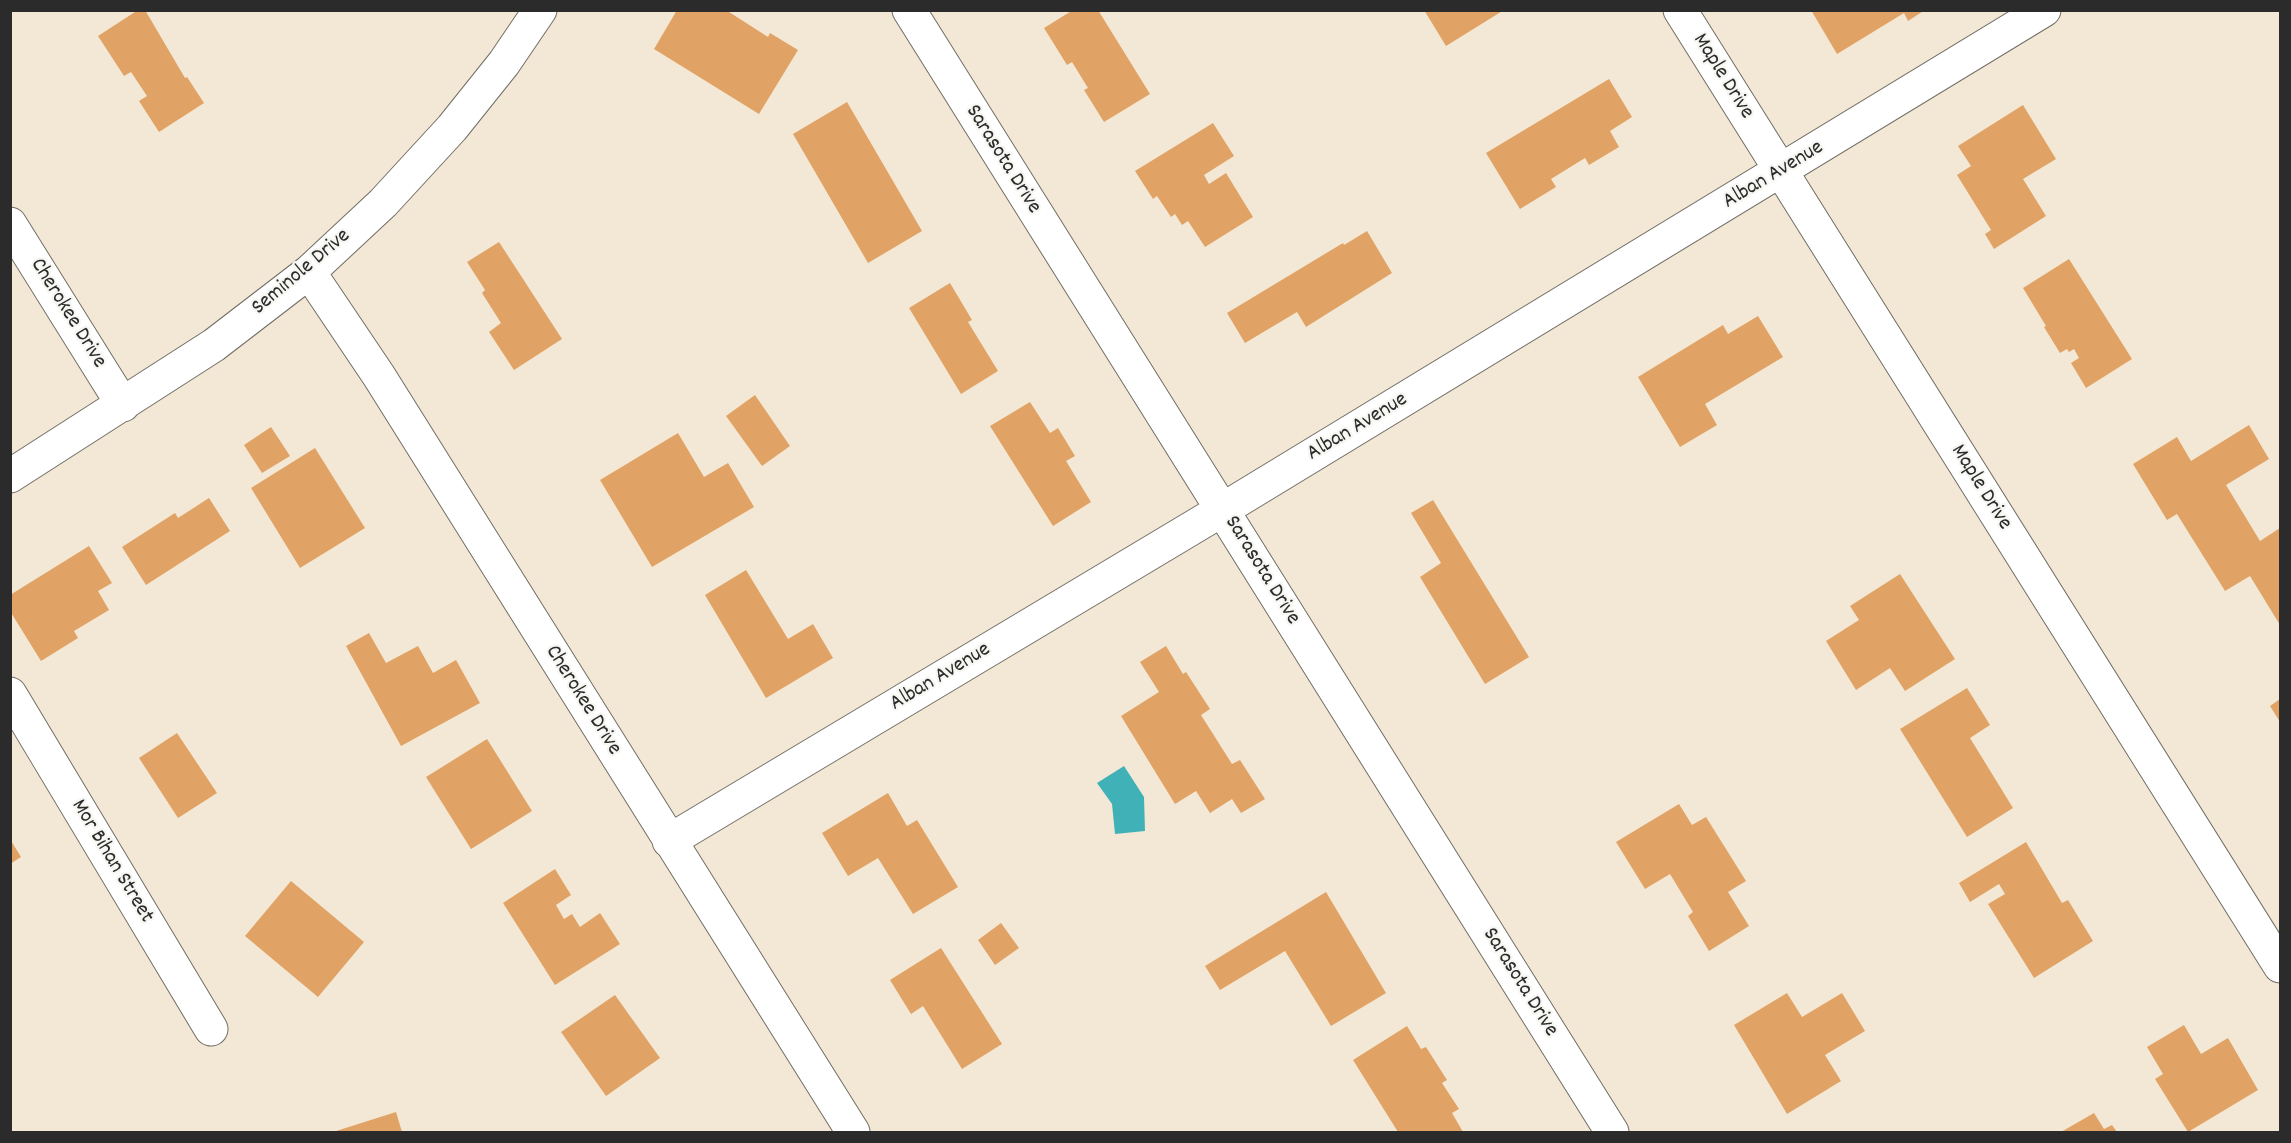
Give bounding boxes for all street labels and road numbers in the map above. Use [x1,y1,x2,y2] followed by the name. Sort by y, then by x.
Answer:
[1685,29,1759,125] street label: Maple Drive
[958,101,1046,219] street label: Sarasota Drive
[1719,136,1829,216] street label: Alban Avenue
[247,224,357,322] street label: Seminole Drive
[23,254,111,374] street label: Cherokee Drive
[1303,388,1413,468] street label: Alban Avenue
[1943,440,2017,536] street label: Maple Drive
[1217,512,1305,630] street label: Sarasota Drive
[886,638,996,718] street label: Alban Avenue
[538,641,626,761] street label: Cherokee Drive
[64,795,158,929] street label: Mor Bihan Street
[1475,924,1563,1042] street label: Sarasota Drive

